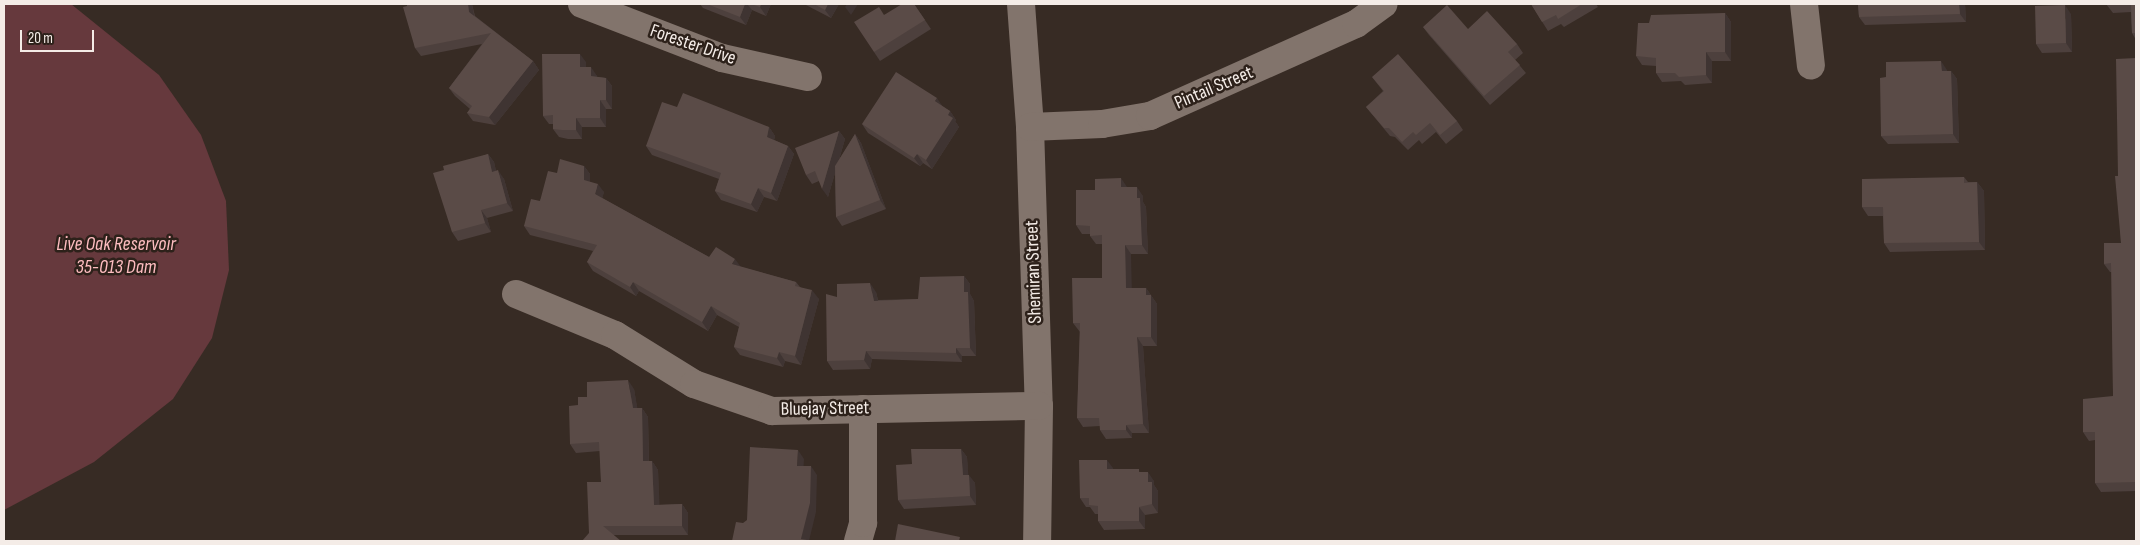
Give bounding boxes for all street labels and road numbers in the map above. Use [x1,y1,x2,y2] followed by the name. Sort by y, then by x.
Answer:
[647,20,739,70] street label: Forester Drive
[1171,61,1257,115] street label: Pintail Street
[1021,220,1047,324] street label: Shemiran Street
[781,397,869,421] street label: Bluejay Street

